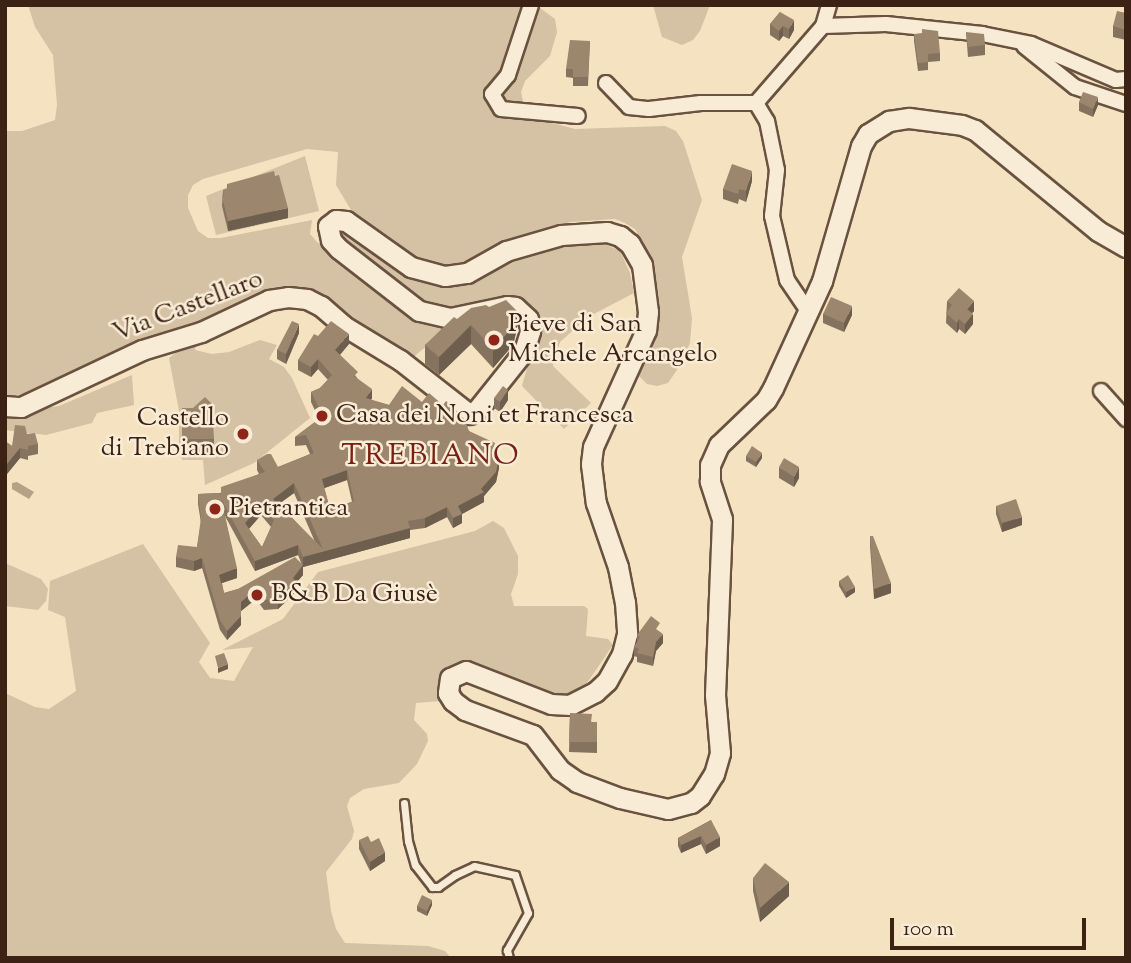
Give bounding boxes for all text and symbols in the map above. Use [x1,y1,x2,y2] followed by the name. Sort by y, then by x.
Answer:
[109,264,267,350] street label: Via Castellaro
[508,309,717,370] place label: Pieve di San Michele Arcangelo
[486,332,502,348] marker: Pieve di San Michele Arcangelo
[336,400,634,432] place label: Casa dei Noni et Francesca
[101,403,229,464] place label: Castello di Trebiano
[314,408,330,424] marker: Casa dei Noni et Francesca
[235,426,251,442] marker: Castello di Trebiano
[342,439,520,475] district label: TREBIANO
[229,493,348,525] place label: Pietrantica
[207,501,223,517] marker: Pietrantica
[271,579,438,611] place label: B&B Da Giusè
[249,587,265,603] marker: B&B Da Giusè
[893,904,1089,948] scale bar
[903,915,954,945] text: 100 m

